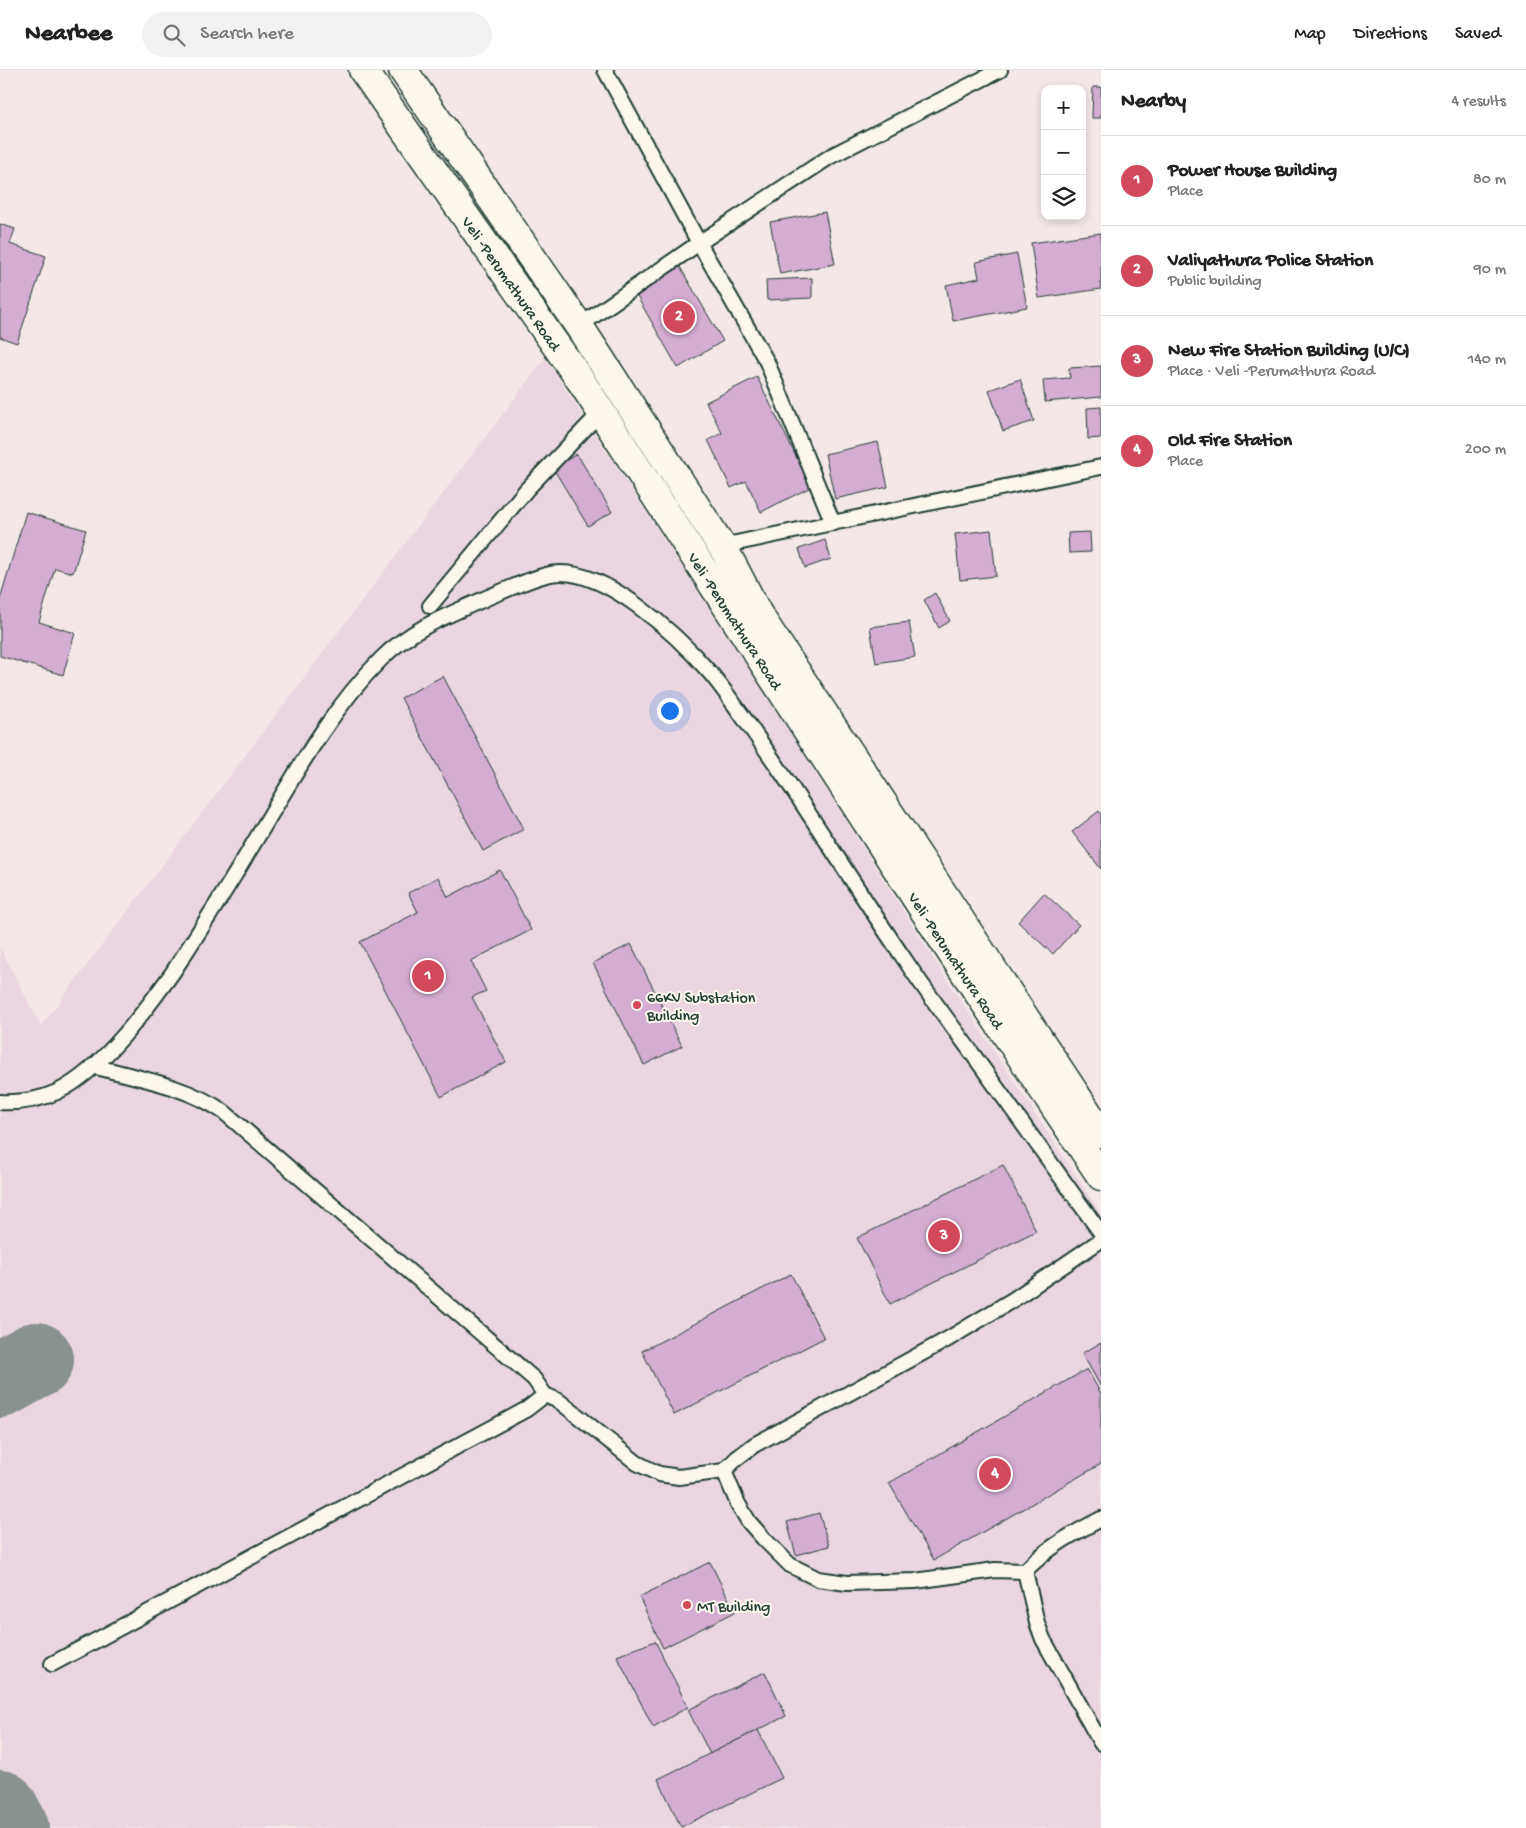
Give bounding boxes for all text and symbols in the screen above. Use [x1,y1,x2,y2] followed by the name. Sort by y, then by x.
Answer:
[142,12,492,57] search box
[25,20,112,49] text: Nearbee
[160,21,188,49] icon: search
[200,23,294,46] text: Search here
[1294,24,1326,45] text: Map
[1354,24,1427,45] text: Directions
[1455,24,1501,45] text: Saved
[1041,85,1086,220] map controls
[1041,85,1086,130] button: +
[1121,90,1186,115] text: Nearby
[1451,93,1506,112] text: 4 results
[1041,130,1086,175] button: −
[1168,160,1337,183] text: Power House Building
[1134,171,1140,190] text: 1
[1473,171,1506,190] text: 80 m
[1041,175,1086,220] button: layers
[1168,183,1203,202] text: Place
[455,213,564,357] street label: Veli -Perumathura Road
[1168,250,1373,273] text: Valiyathura Police Station
[1133,261,1141,280] text: 2
[1474,261,1506,280] text: 90 m
[1168,273,1262,292] text: Public building
[663,298,695,336] pin: 2
[1168,340,1410,363] text: New Fire Station Building (U/C)
[1133,351,1141,370] text: 3
[1468,351,1506,370] text: 140 m
[1168,363,1375,382] text: Place · Veli -Perumathura Road
[1168,430,1292,453] text: Old Fire Station
[1133,441,1141,460] text: 4
[1465,441,1506,460] text: 200 m
[1168,453,1203,472] text: Place
[681,549,785,696] street label: Veli -Perumathura Road
[657,698,683,724] your location
[901,889,1007,1035] street label: Veli -Perumathura Road
[412,957,444,995] pin: 1
[646,990,756,1027] place label: 66KV Substation Building
[631,999,643,1011] marker: 66KV Substation Building
[928,1217,960,1255] pin: 3
[979,1455,1011,1493] pin: 4
[681,1599,693,1611] marker: MT Building
[697,1599,770,1618] place label: MT Building

